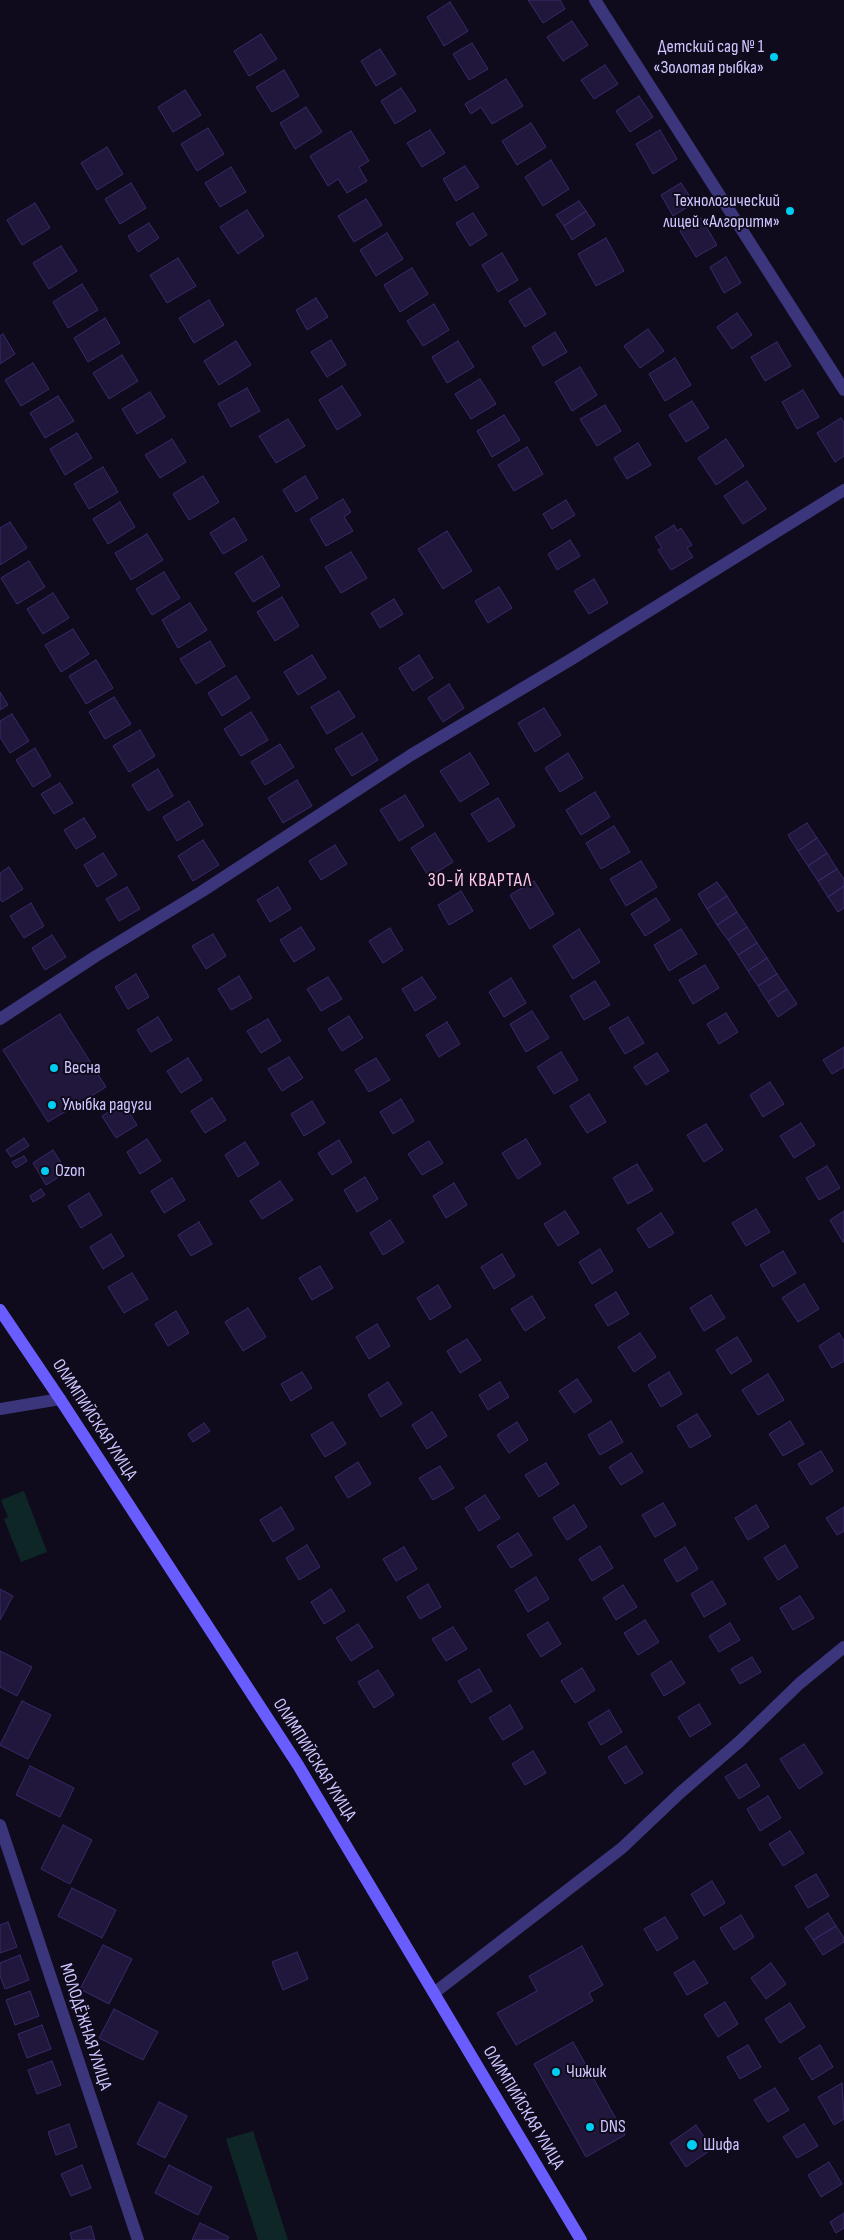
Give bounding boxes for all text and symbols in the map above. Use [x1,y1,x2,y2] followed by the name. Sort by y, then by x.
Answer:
[653,36,764,78] place label: Детский сад № 1 «Золотая рыбка»
[768,51,780,63] marker: Детский сад № 1 «Золотая рыбка»
[663,190,780,232] place label: Технологический лицей «Алгоритм»
[784,205,796,217] marker: Технологический лицей «Алгоритм»
[426,870,534,892] district label: 30-Й КВАРТАЛ
[64,1057,101,1079] place label: Весна
[48,1062,60,1074] marker: Весна
[62,1094,152,1116] place label: Улыбка радуги
[46,1099,58,1111] marker: Улыбка радуги
[55,1160,85,1182] place label: Ozon
[39,1165,51,1177] marker: Ozon
[47,1355,141,1485] street label: ОЛИМПИЙСКАЯ УЛИЦА
[268,1695,360,1825] street label: ОЛИМПИЙСКАЯ УЛИЦА
[54,1961,116,2093] street label: МОЛОДЁЖНАЯ УЛИЦА
[478,2042,568,2174] street label: ОЛИМПИЙСКАЯ УЛИЦА
[566,2061,606,2083] place label: Чижик
[550,2066,562,2078] marker: Чижик
[600,2116,626,2138] place label: DNS
[584,2121,596,2133] marker: DNS
[703,2134,739,2156] place label: Шифа
[685,2138,699,2152] marker: Шифа

